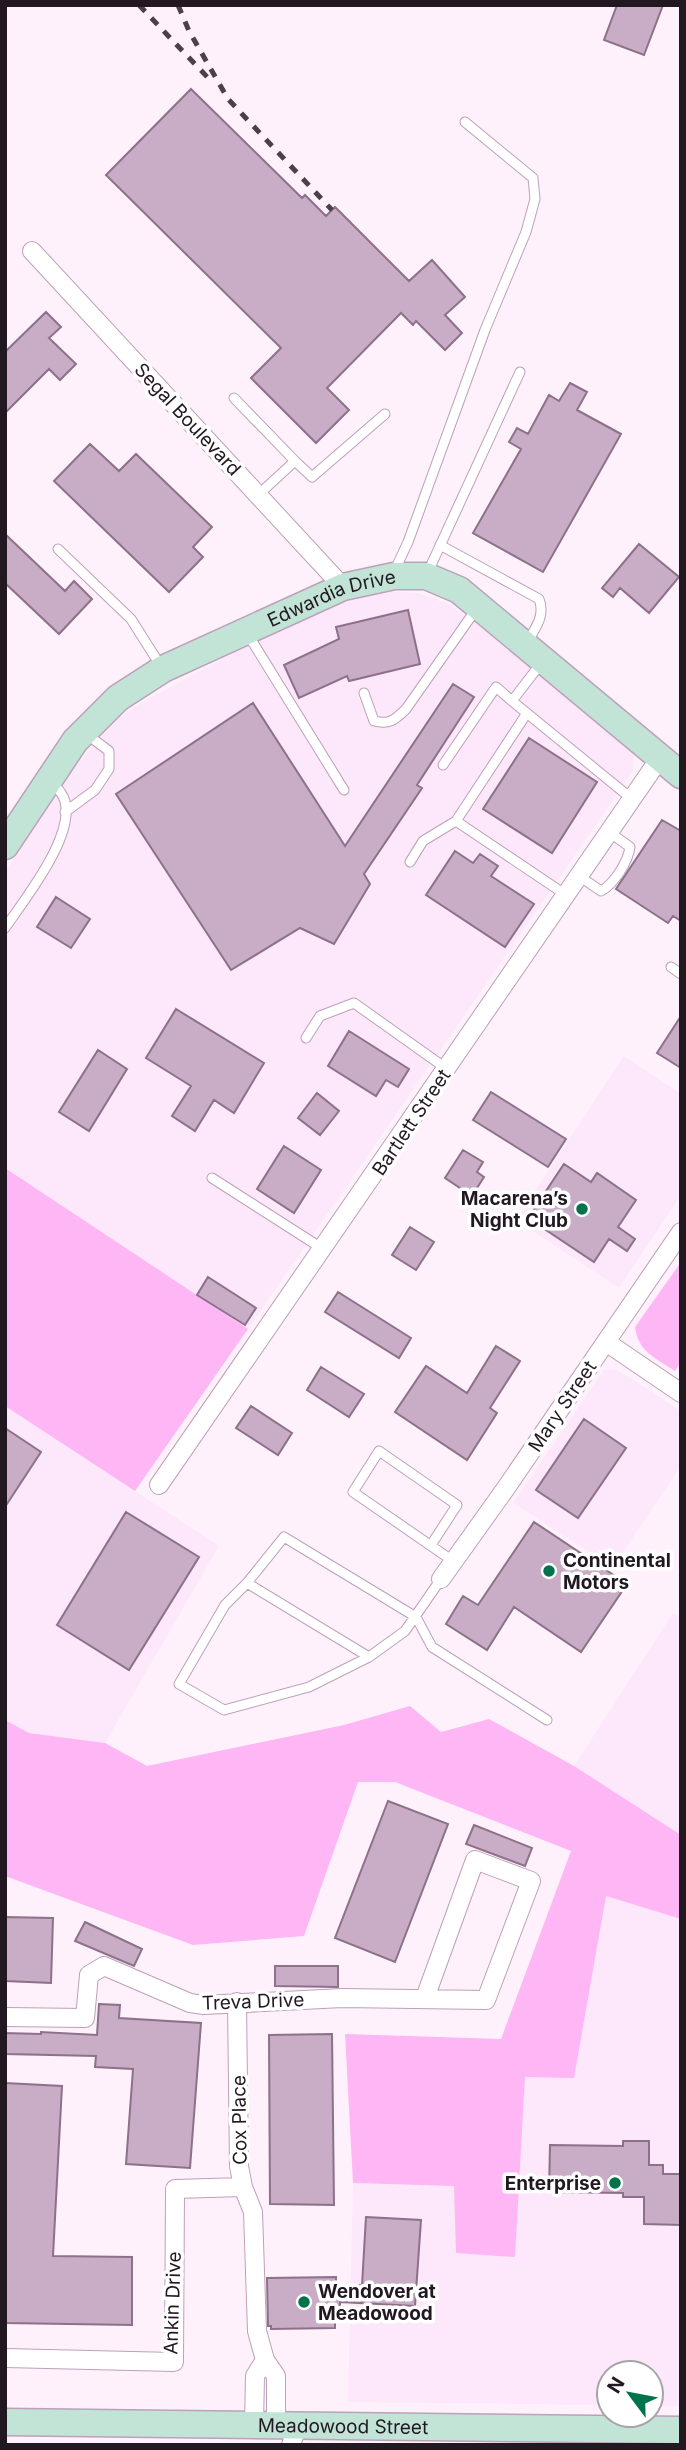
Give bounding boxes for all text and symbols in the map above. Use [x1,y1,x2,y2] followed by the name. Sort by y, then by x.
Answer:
[130,358,246,480] street label: Segal Boulevard
[264,565,398,632] street label: Edwardia Drive
[367,1065,455,1180] street label: Bartlett Street
[461,1187,568,1232] place label: Macarena’s Night Club
[574,1201,590,1217] marker: Macarena’s Night Club
[524,1356,601,1456] street label: Mary Street
[563,1549,671,1594] place label: Continental Motors
[541,1563,557,1579] marker: Continental Motors
[201,1988,305,2015] street label: Treva Drive
[227,2075,252,2165] street label: Cox Place
[505,2172,601,2195] place label: Enterprise
[607,2175,623,2191] marker: Enterprise
[159,2251,186,2355] street label: Ankin Drive
[318,2280,436,2325] place label: Wendover at Meadowood
[296,2294,312,2310] marker: Wendover at Meadowood
[595,2359,665,2429] north arrow
[602,2373,630,2397] text: N
[258,2414,428,2439] street label: Meadowood Street

